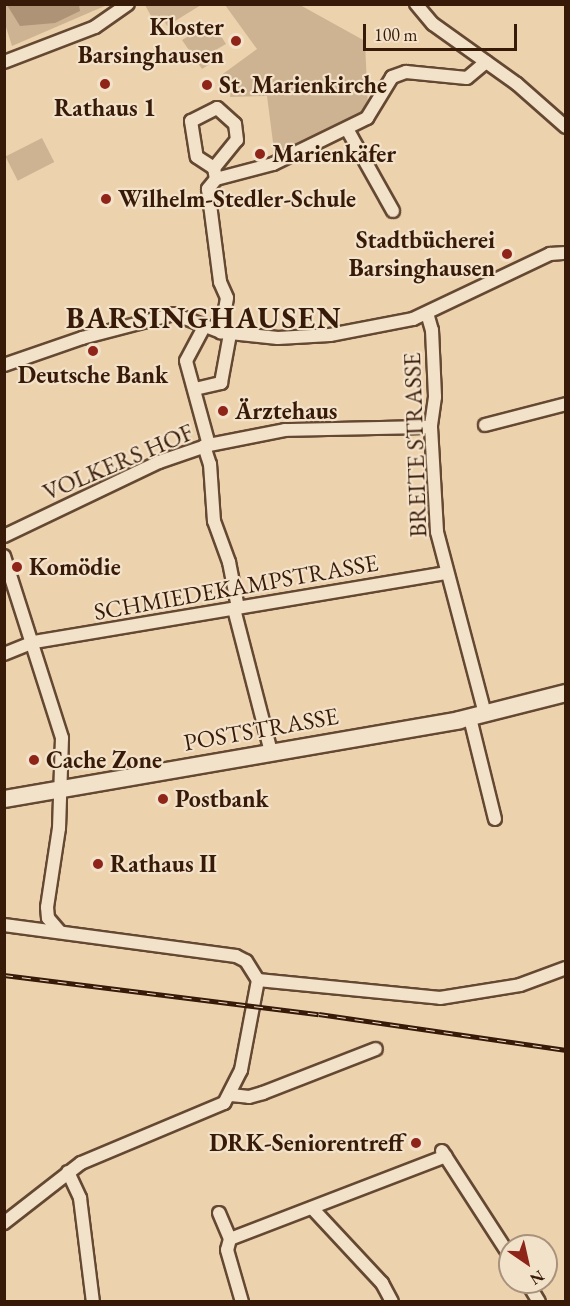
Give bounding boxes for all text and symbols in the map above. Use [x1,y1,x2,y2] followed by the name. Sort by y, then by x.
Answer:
[366,12,520,50] scale bar
[78,13,224,69] place label: Kloster Barsinghausen
[374,23,418,46] text: 100 m
[229,34,243,48] marker: Kloster Barsinghausen
[219,71,387,99] place label: St. Marienkirche
[98,77,112,91] marker: Rathaus 1
[200,78,214,92] marker: St. Marienkirche
[54,94,156,122] place label: Rathaus 1
[272,140,396,168] place label: Marienkäfer
[253,147,267,161] marker: Marienkäfer
[118,185,356,213] place label: Wilhelm-Stedler-Schule
[99,192,113,206] marker: Wilhelm-Stedler-Schule
[349,226,495,282] place label: Stadtbücherei Barsinghausen
[500,247,514,261] marker: Stadtbücherei Barsinghausen
[66,300,342,336] district label: BARSINGHAUSEN
[86,344,100,358] marker: Deutsche Bank
[397,352,433,538] street label: BREITE STRASSE
[18,361,168,389] place label: Deutsche Bank
[235,397,338,425] place label: Ärztehaus
[216,404,230,418] marker: Ärztehaus
[38,417,198,507] street label: VOLKERS HOF
[92,548,380,626] street label: SCHMIEDEKAMPSTRASSE
[29,553,121,581] place label: Komödie
[10,560,24,574] marker: Komödie
[181,701,341,757] street label: POSTSTRASSE
[46,746,162,774] place label: Cache Zone
[27,753,41,767] marker: Cache Zone
[175,785,269,813] place label: Postbank
[156,792,170,806] marker: Postbank
[110,850,217,878] place label: Rathaus II
[91,857,105,871] marker: Rathaus II
[209,1129,404,1157] place label: DRK-Seniorentreff
[409,1136,423,1150] marker: DRK-Seniorentreff
[498,1234,558,1294] north arrow
[526,1265,548,1290] text: N

